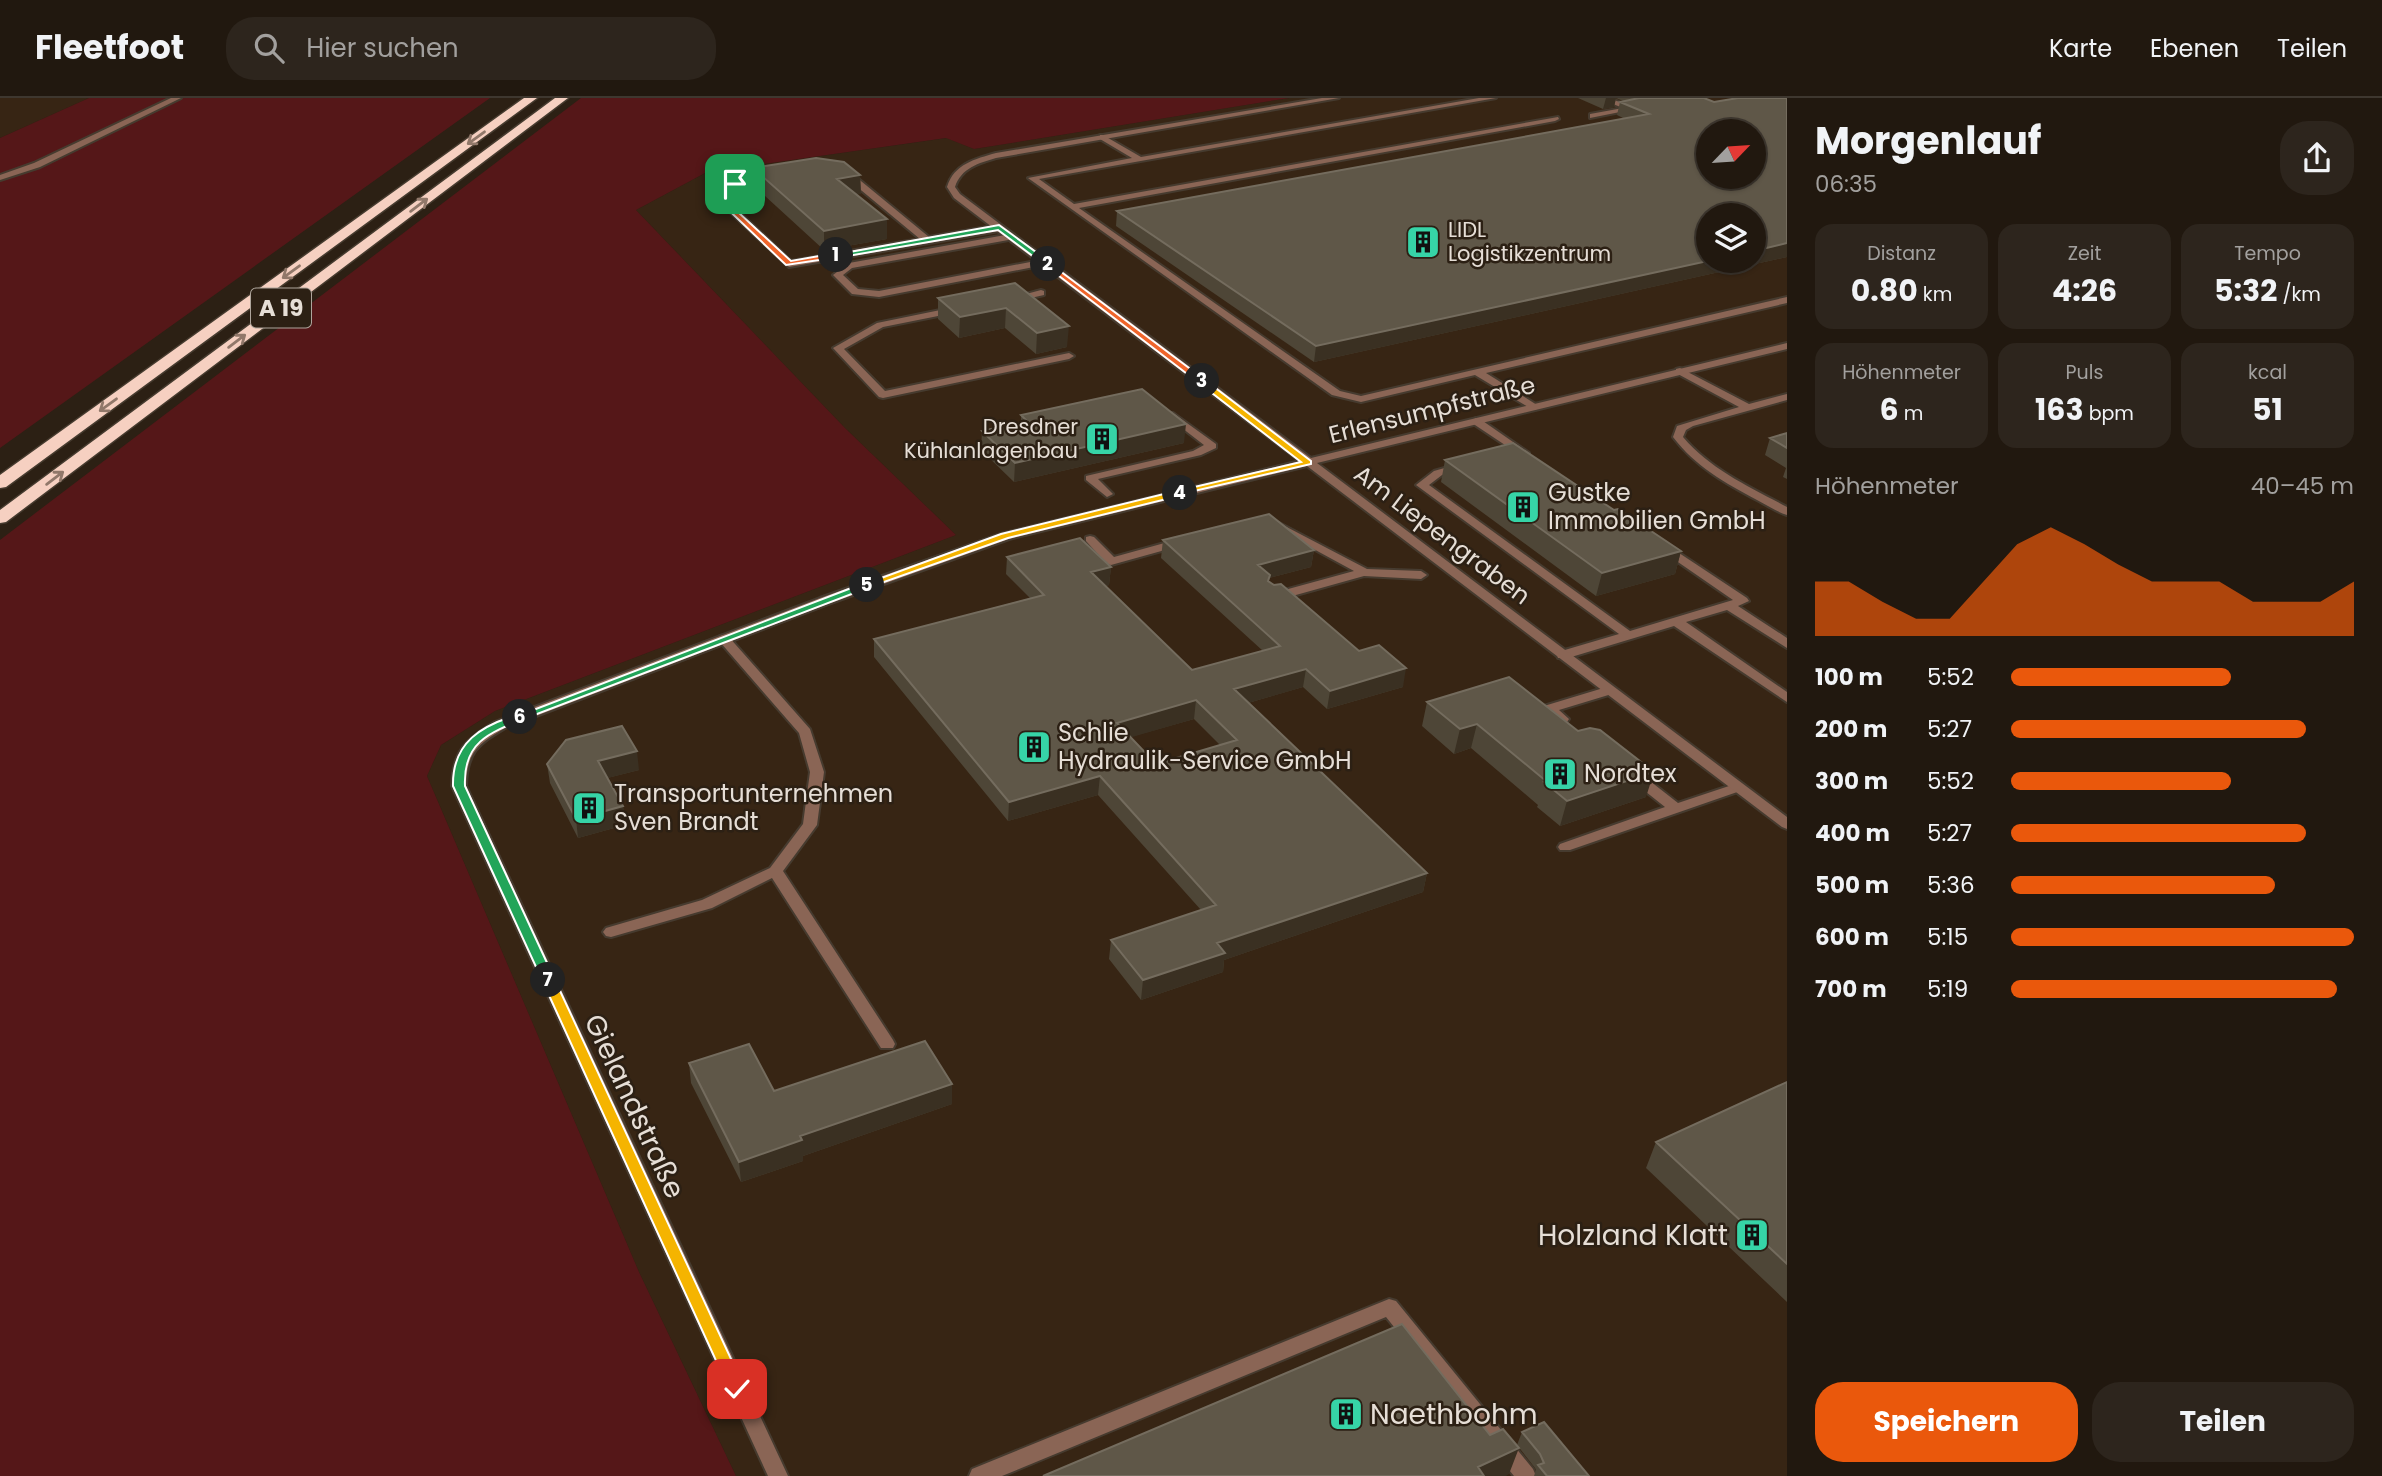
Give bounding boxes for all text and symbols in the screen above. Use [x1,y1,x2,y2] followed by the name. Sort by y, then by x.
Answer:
[226,17,716,80] search box
[35,24,184,71] text: Fleetfoot
[250,29,288,67] icon: search
[306,30,459,66] text: Hier suchen
[2049,32,2112,65] text: Karte
[2150,32,2239,65] text: Ebenen
[2277,32,2347,65] text: Teilen
[1815,114,2041,167] text: Morgenlauf
[1696,119,1766,189] north arrow
[1696,119,1766,273] map controls
[2280,121,2354,195] button: share
[467,131,486,145] one-way arrow
[705,154,765,214] pin
[716,165,754,203] icon: arrive
[1815,168,1877,200] text: 06:35
[409,198,428,212] one-way arrow
[1696,203,1766,273] button: layers
[1448,215,1611,268] place label: LIDL Logistikzentrum
[1404,223,1442,261] building icon: LIDL Logistikzentrum
[818,238,854,272] pin: 1
[1867,240,1936,267] text: Distanz
[2068,240,2101,267] text: Zeit
[2234,240,2301,267] text: Tempo
[832,241,839,268] text: 1
[1030,246,1066,282] pin: 2
[1042,250,1053,277] text: 2
[283,264,301,279] one-way arrow
[1851,269,1918,312] text: 0.80
[2052,269,2117,312] text: 4:26
[2214,269,2277,312] text: 5:32
[1918,281,1952,308] text: km
[2277,281,2321,308] text: /km
[251,288,311,328] road number: A 19
[227,334,246,349] one-way arrow
[1842,359,1961,386] text: Höhenmeter
[2066,359,2103,386] text: Puls
[2248,359,2287,386] text: kcal
[1184,364,1220,398] pin: 3
[1196,367,1207,394] text: 3
[1325,368,1539,451] street label: Erlensumpfstraße
[1880,388,1899,431] text: 6
[2035,388,2084,431] text: 163
[2252,388,2283,431] text: 51
[99,398,117,413] one-way arrow
[1899,400,1923,427] text: m
[2084,400,2134,427] text: bpm
[904,412,1078,465] place label: Dresdner Kühlanlagenbau
[1083,420,1121,458] building icon: Dresdner Kühlanlagenbau
[1347,457,1537,612] street label: Am Liepengraben
[45,470,64,485] one-way arrow
[1815,470,1959,502] text: Höhenmeter
[2251,470,2354,502] text: 40–45 m
[1162,476,1198,510] pin: 4
[1548,476,1766,537] place label: Gustke Immobilien GmbH
[1173,479,1186,506] text: 4
[1504,488,1542,526] building icon: Gustke Immobilien GmbH
[850,568,884,602] pin: 5
[860,571,873,598] text: 5
[1815,661,1883,693] text: 100 m
[1927,661,1974,693] text: 5:52
[503,700,538,734] pin: 6
[513,703,526,730] text: 6
[1815,713,1887,745] text: 200 m
[1927,713,1972,745] text: 5:27
[1058,716,1352,777] place label: Schlie Hydraulik-Service GmbH
[1015,728,1053,766] building icon: Schlie Hydraulik-Service GmbH
[1541,755,1579,793] building icon: Nordtex
[1584,757,1677,790] place label: Nordtex
[1815,765,1888,797] text: 300 m
[1927,765,1974,797] text: 5:52
[614,777,893,838] place label: Transportunternehmen Sven Brandt
[570,789,608,827] building icon: Transportunternehmen Sven Brandt
[1815,817,1890,849] text: 400 m
[1927,817,1972,849] text: 5:27
[1815,869,1889,901] text: 500 m
[1927,869,1975,901] text: 5:36
[1815,921,1889,953] text: 600 m
[1927,921,1968,953] text: 5:15
[530,962,566,998] pin: 7
[542,966,553,993] text: 7
[1815,973,1887,1005] text: 700 m
[1927,973,1968,1005] text: 5:19
[575,1008,694,1205] street label: Gielandstraße
[1538,1216,1728,1255] place label: Holzland Klatt
[1733,1216,1771,1254] building icon: Holzland Klatt
[707,1359,767,1419] pin
[718,1370,756,1408] icon: check
[1815,1382,2078,1462] button: Speichern
[2092,1382,2354,1462] button: Teilen
[1327,1395,1365,1433] building icon: Naethbohm
[1370,1395,1538,1434] place label: Naethbohm

